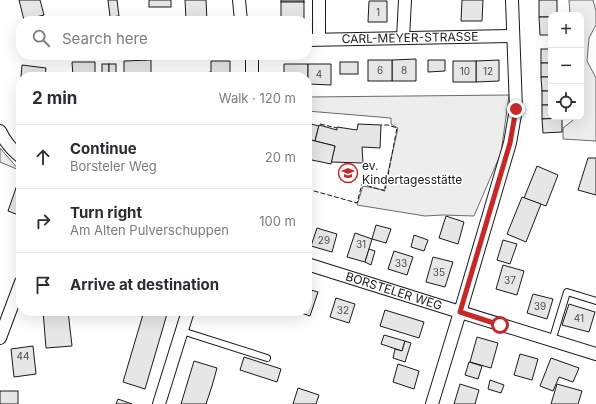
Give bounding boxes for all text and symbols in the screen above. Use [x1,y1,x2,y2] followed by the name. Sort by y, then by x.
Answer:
[376,6,380,18] house number: 1
[548,12,584,120] map controls
[548,12,584,48] button: +
[16,16,312,60] search box
[30,27,52,49] icon: search
[62,29,148,48] text: Search here
[342,29,478,46] street label: CARL-MEYER-STRASSE
[548,48,584,84] button: −
[377,64,383,76] house number: 6
[401,64,407,76] house number: 8
[460,65,470,77] house number: 10
[483,65,493,77] house number: 12
[316,68,322,80] house number: 4
[548,84,584,120] button: locate
[32,88,77,108] text: 2 min
[219,90,296,106] text: Walk · 120 m
[507,100,525,118] route end
[70,139,137,158] text: Continue
[32,146,54,168] icon: ahead
[265,149,296,165] text: 20 m
[70,158,157,174] text: Borsteler Weg
[362,158,462,187] place label: ev. Kindertagesstätte
[337,162,359,184] school or university icon: ev. Kindertagesstätte
[70,203,142,222] text: Turn right
[32,210,54,232] icon: right
[259,213,296,229] text: 100 m
[70,222,229,238] text: Am Alten Pulverschuppen
[318,234,330,246] house number: 29
[356,238,366,250] house number: 31
[395,257,407,269] house number: 33
[433,266,445,278] house number: 35
[344,269,444,313] street label: BORSTELER WEG
[32,274,54,296] icon: arrive
[504,274,516,286] house number: 37
[70,275,219,294] text: Arrive at destination
[534,300,546,312] house number: 39
[337,304,349,316] house number: 32
[574,312,584,324] house number: 41
[491,316,509,334] route start
[17,350,29,362] house number: 44

